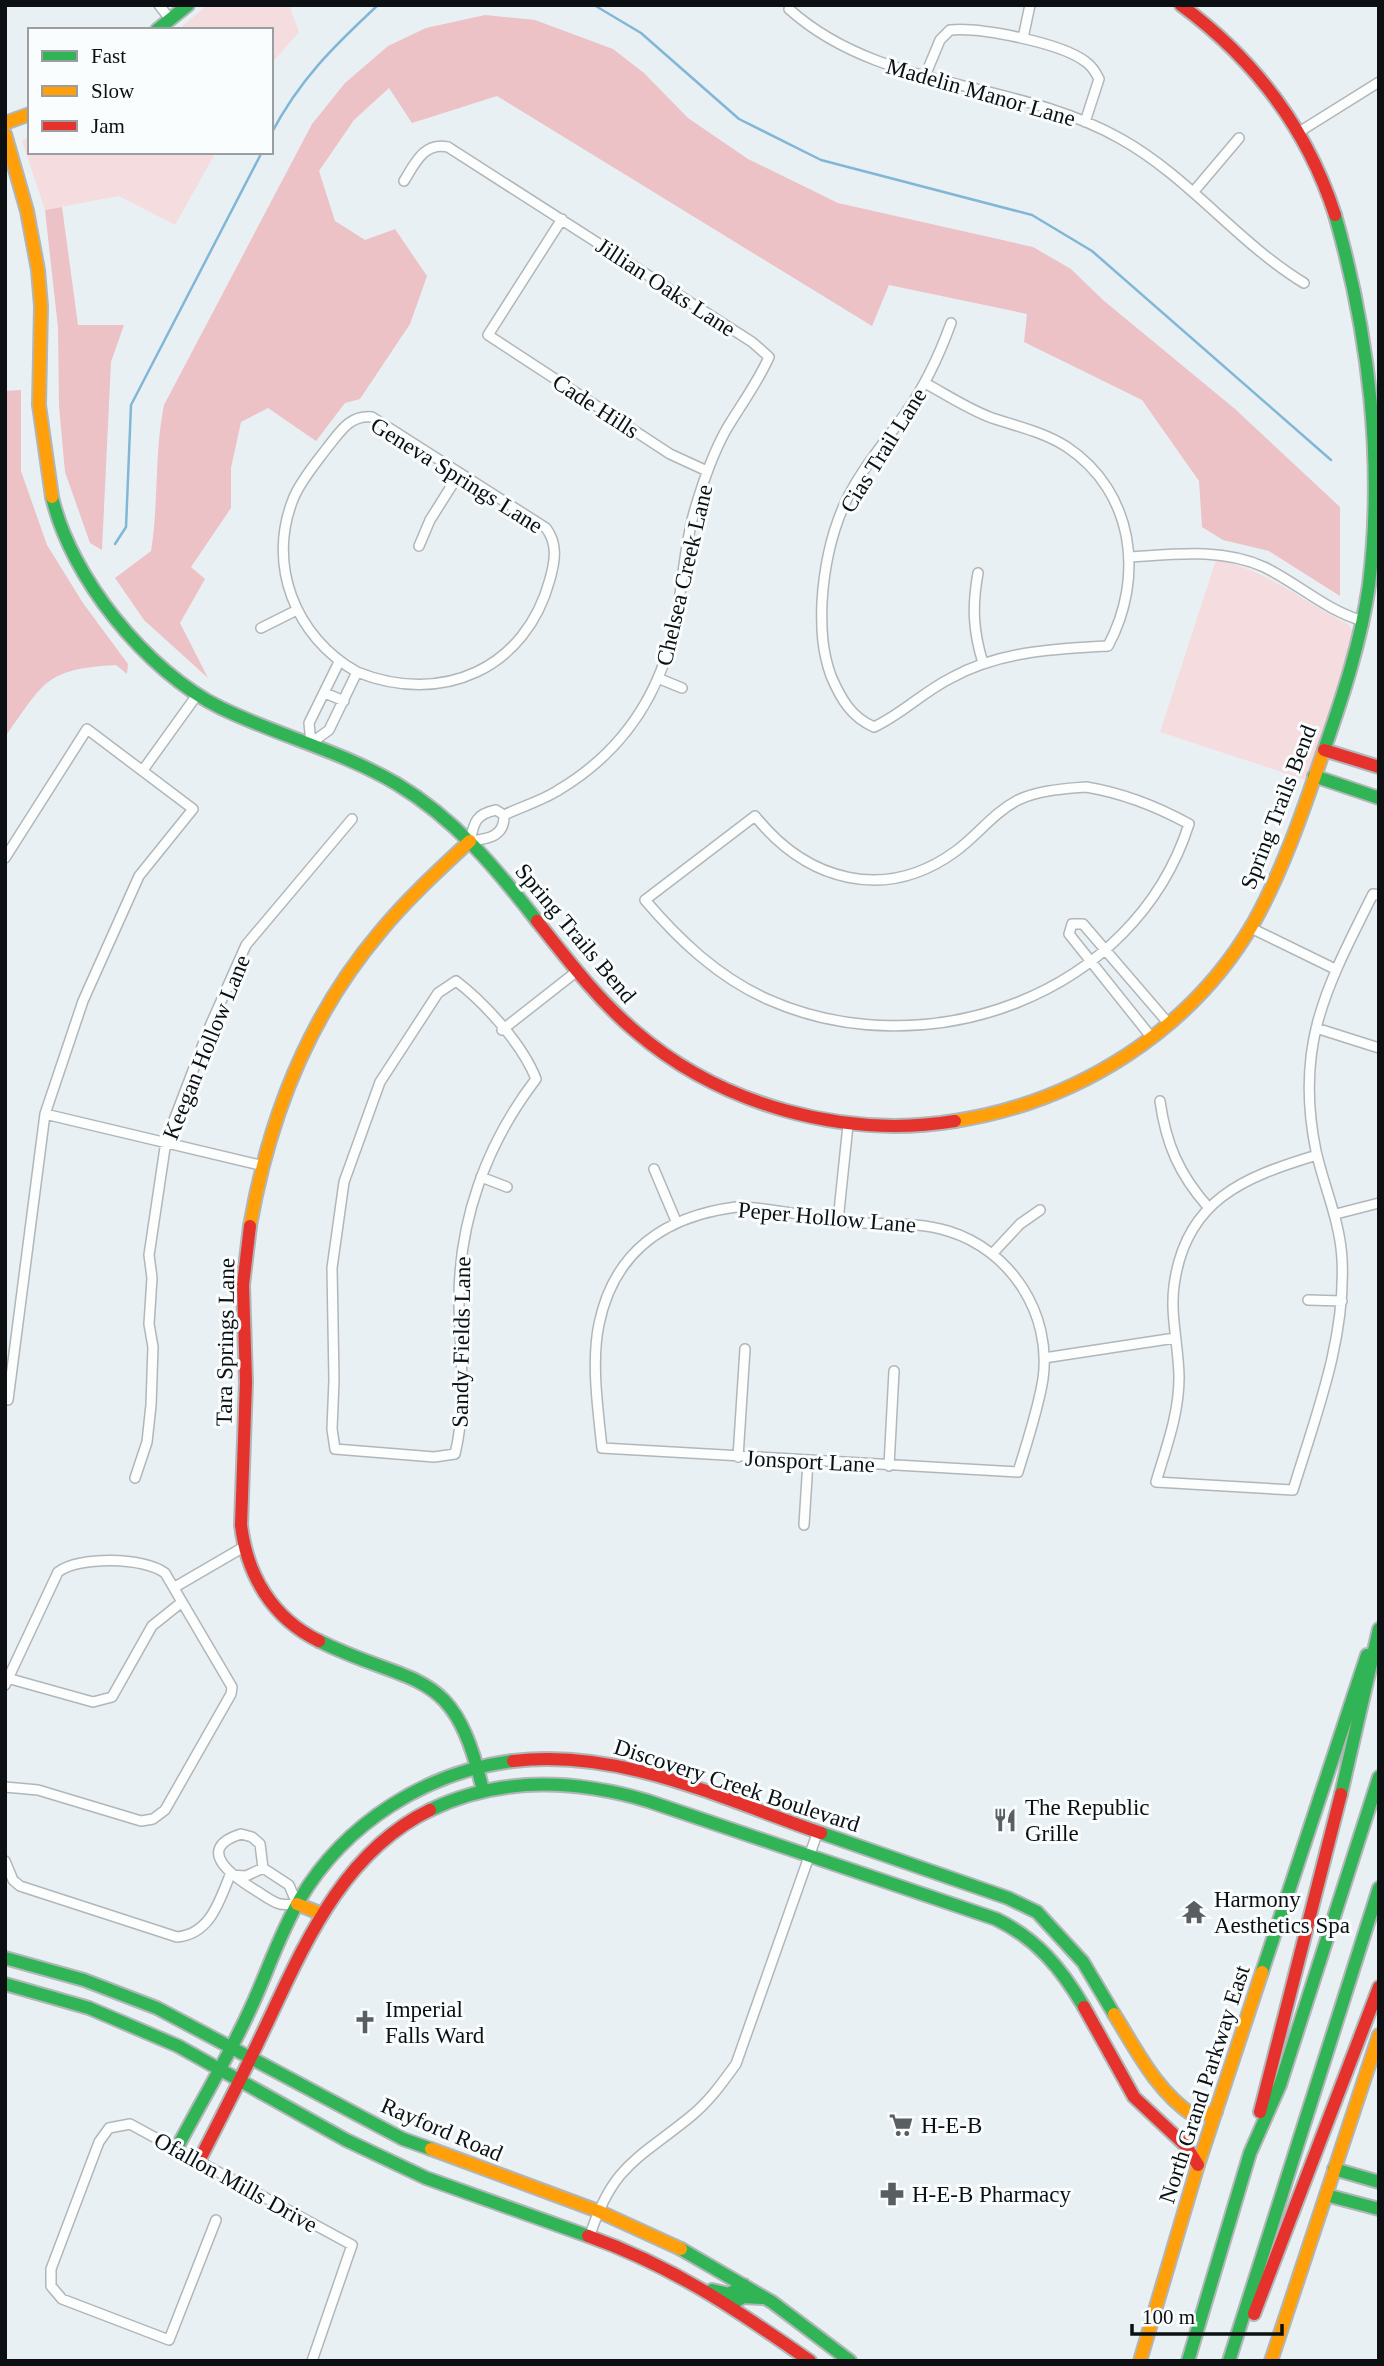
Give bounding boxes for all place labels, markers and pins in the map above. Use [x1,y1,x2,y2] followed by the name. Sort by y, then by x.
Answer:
[1025,1795,1150,1846] place label: The Republic Grille
[991,1806,1019,1834] restaurant icon: The Republic Grille
[1214,1887,1350,1938] place label: Harmony Aesthetics Spa
[1180,1898,1208,1926] temple icon: Harmony Aesthetics Spa
[385,1997,485,2048] place label: Imperial Falls Ward
[351,2008,379,2036] church icon: Imperial Falls Ward
[887,2111,915,2139] supermarket icon: H-E-B
[921,2113,982,2138] place label: H-E-B
[878,2180,906,2208] pharmacy icon: H-E-B Pharmacy
[912,2182,1072,2207] place label: H-E-B Pharmacy

